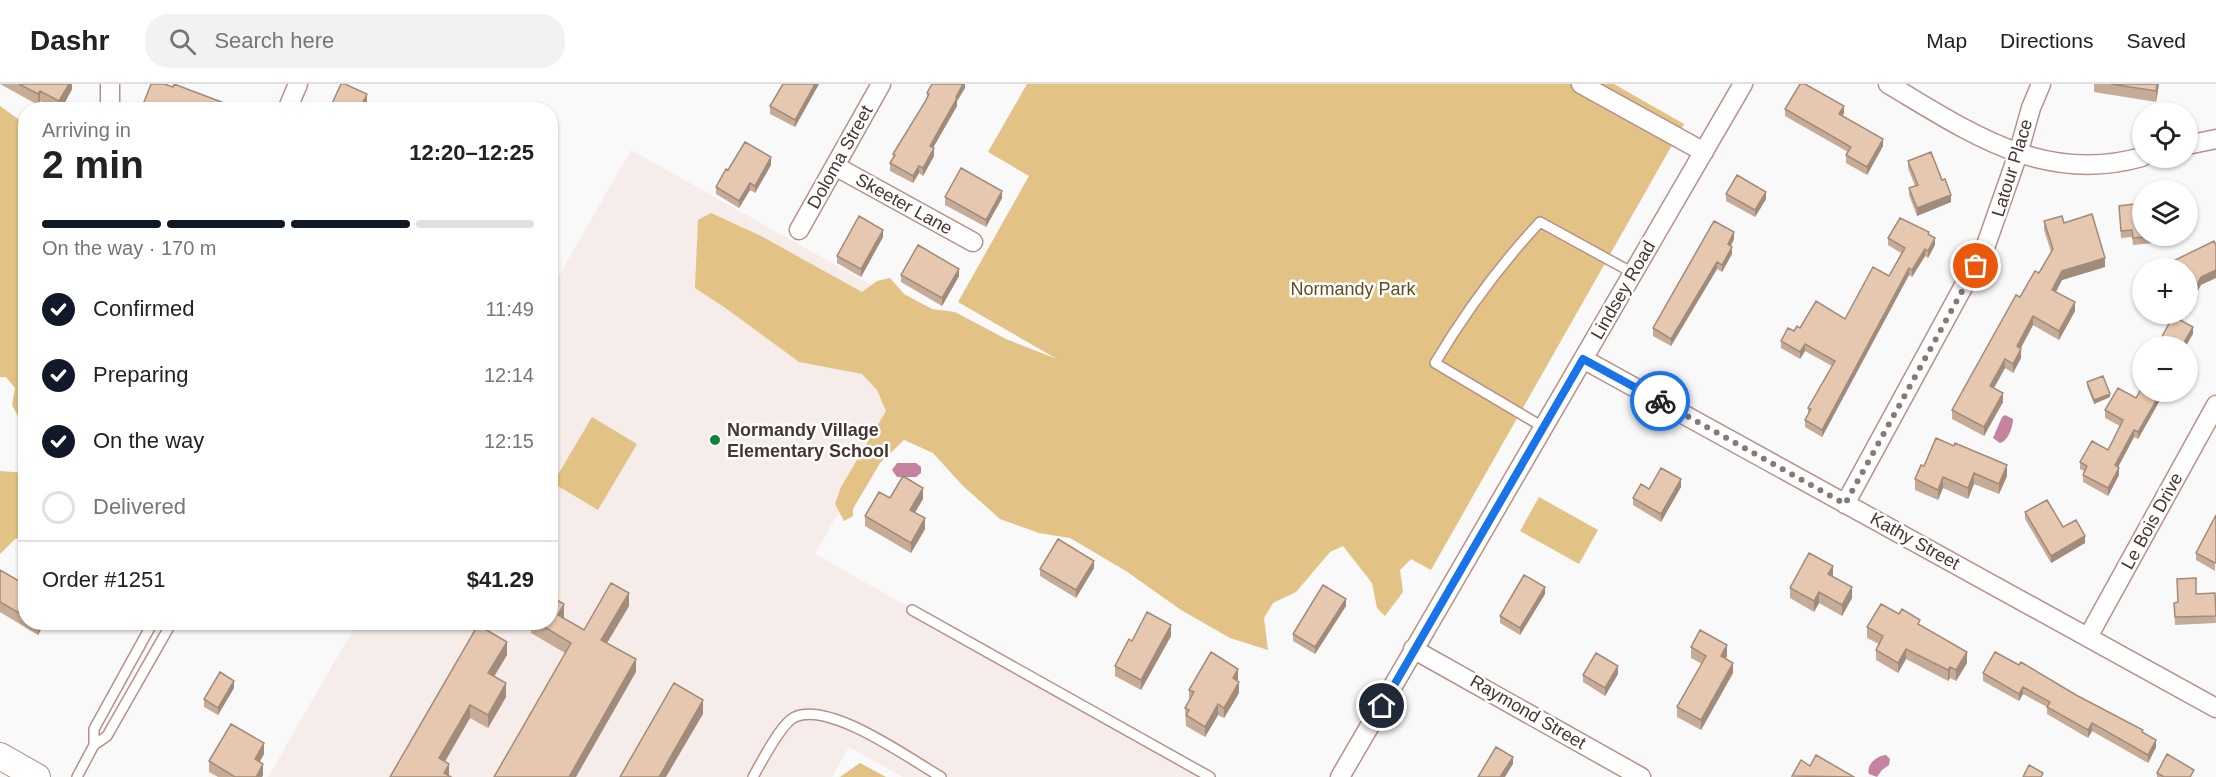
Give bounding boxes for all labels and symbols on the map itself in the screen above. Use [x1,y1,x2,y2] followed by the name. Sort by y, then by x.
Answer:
[803,102,877,212] street label: Doloma Street
[1988,117,2036,219] street label: Latour Place
[852,169,956,239] street label: Skeeter Lane
[1587,237,1659,343] street label: Lindsey Road
[1950,240,2001,291] pin
[1290,279,1417,299] park label: Normandy Park
[1630,371,1690,431] courier
[727,420,889,461] place label: Normandy Village Elementary School
[708,433,722,447] marker: Normandy Village Elementary School
[2117,469,2187,573] street label: Le Bois Drive
[1867,508,1963,574] street label: Kathy Street
[1467,671,1589,753] street label: Raymond Street
[1356,680,1407,731] pin

